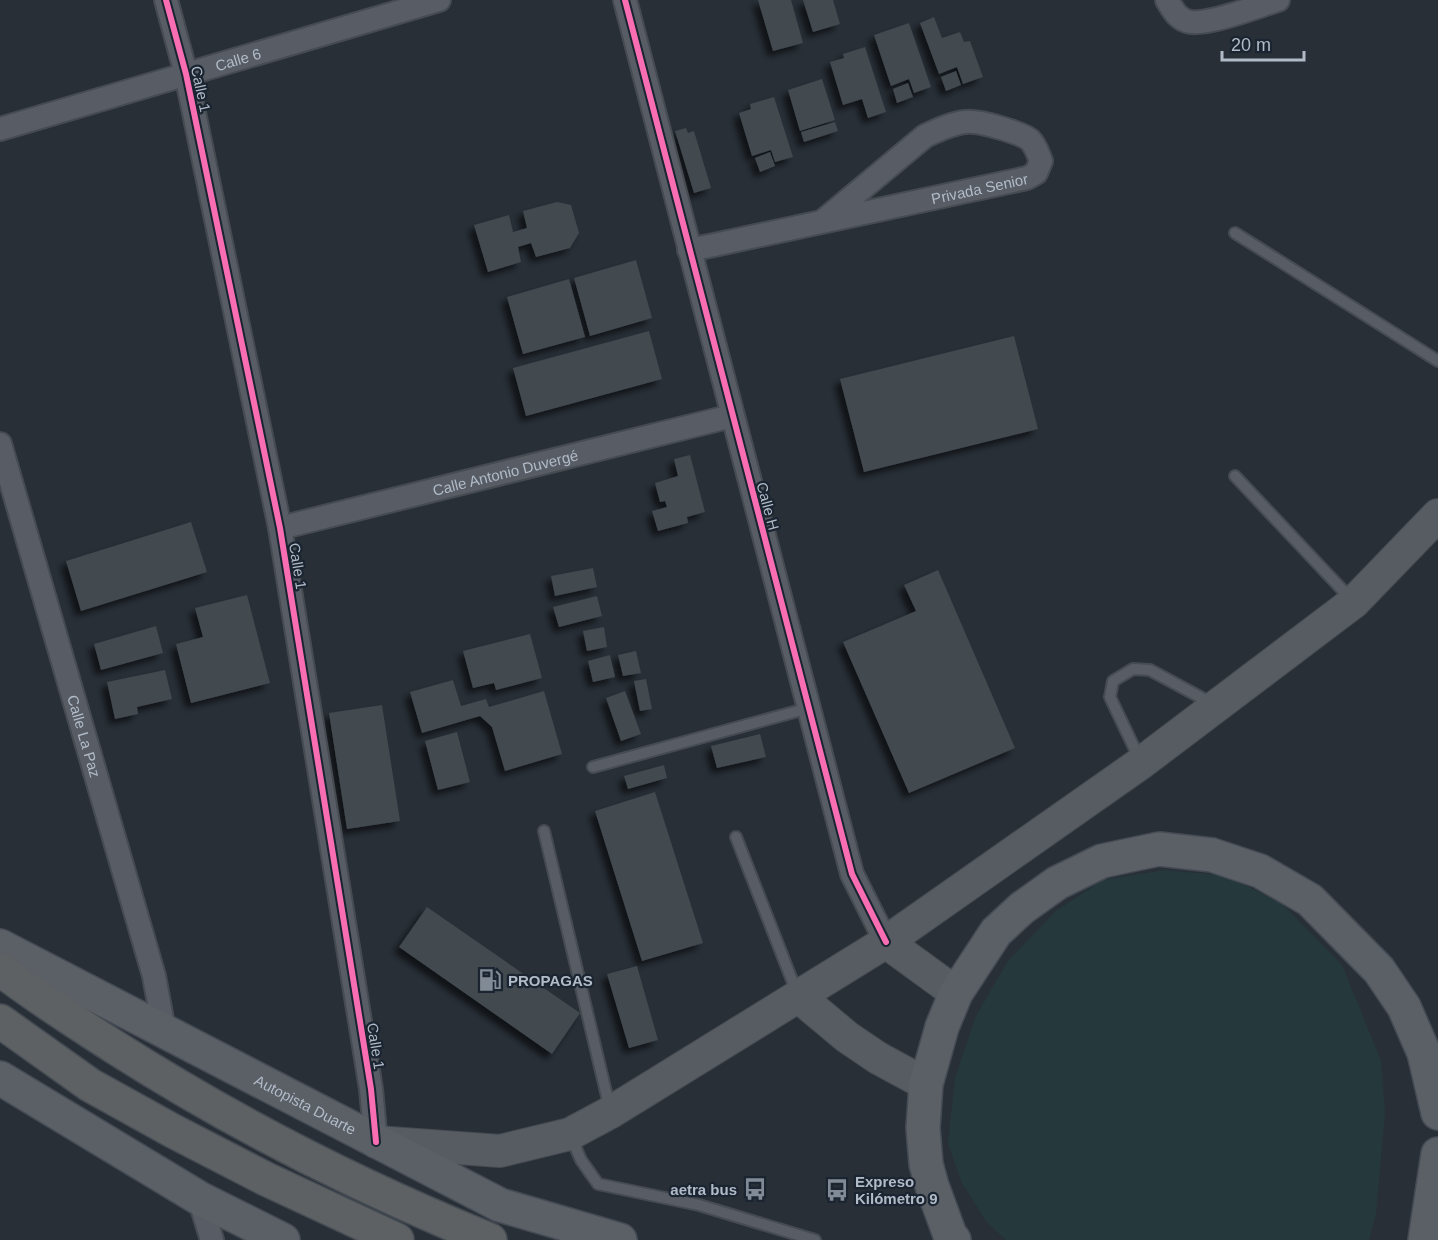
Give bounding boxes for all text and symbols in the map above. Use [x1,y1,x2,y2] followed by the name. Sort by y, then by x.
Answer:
[1222,24,1304,62] scale bar
[1231,35,1271,55] text: 20 m
[213,44,263,74] street label: Calle 6
[188,64,214,114] street label: Calle 1
[930,170,1029,207] street label: Privada Senior
[431,446,580,498] street label: Calle Antonio Duvergé
[753,480,783,532] street label: Calle H
[286,542,310,590] street label: Calle 1
[65,693,105,779] street label: Calle La Paz
[477,967,503,993] fuel station icon: PROPAGAS
[508,972,593,989] place label: PROPAGAS
[364,1022,388,1070] street label: Calle 1
[252,1071,359,1137] street label: Autopista Duarte
[855,1173,938,1207] place label: Expreso Kilómetro 9
[742,1176,768,1202] bus stop icon: aetra bus
[824,1177,850,1203] bus stop icon: Expreso Kilómetro 9
[670,1181,737,1198] place label: aetra bus

